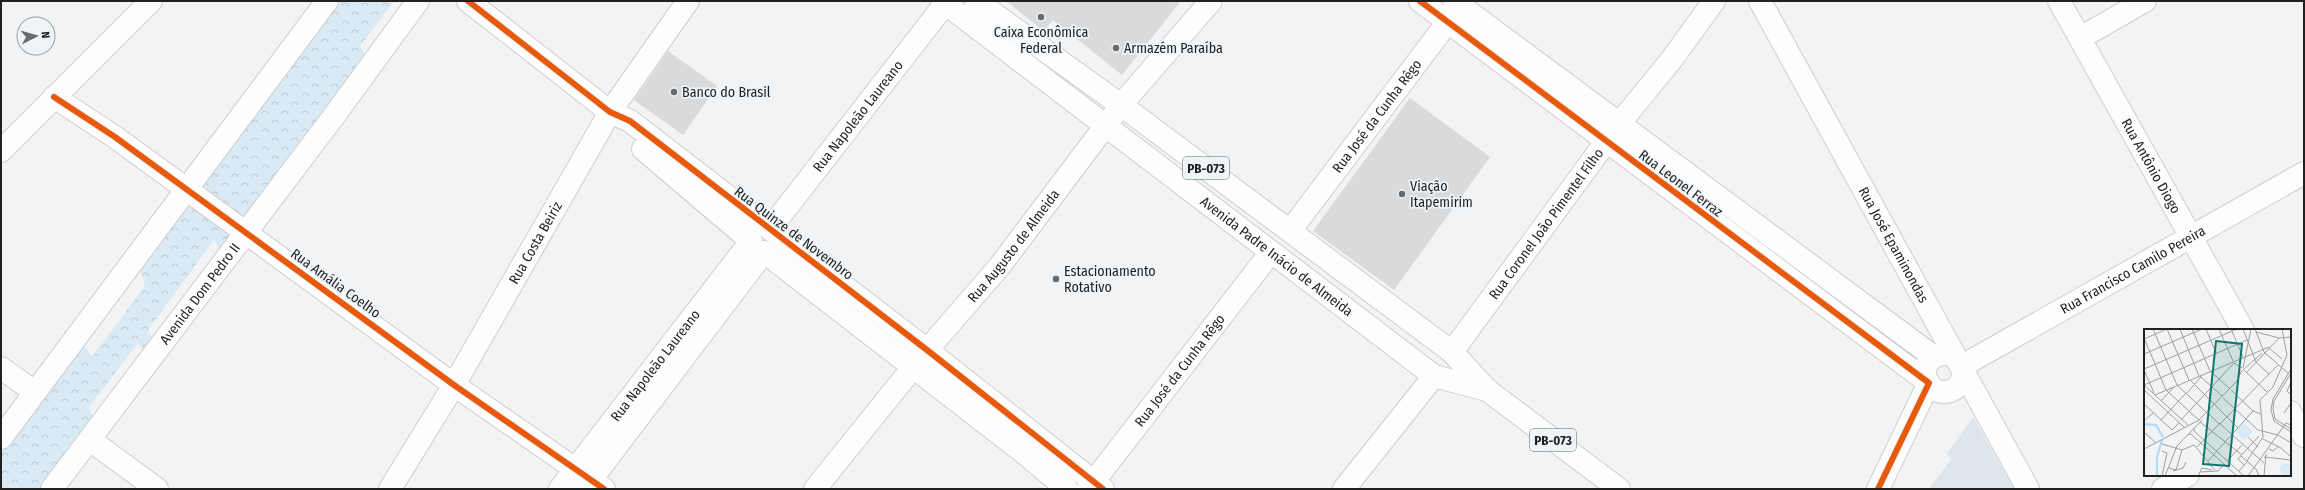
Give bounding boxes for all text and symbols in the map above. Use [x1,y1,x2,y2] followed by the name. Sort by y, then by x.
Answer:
[1036,12,1046,22] marker: Caixa Econômica Federal
[16,16,56,56] north arrow
[994,24,1088,57] place label: Caixa Econômica Federal
[39,31,52,39] text: N
[1124,40,1223,57] place label: Armazém Paraíba
[1111,43,1121,53] marker: Armazém Paraíba
[1329,56,1425,176] street label: Rua José da Cunha Rêgo
[810,57,907,176] street label: Rua Napoleão Laureano
[682,84,771,101] place label: Banco do Brasil
[669,87,679,97] marker: Banco do Brasil
[2118,116,2184,217] street label: Rua Antônio Diogo
[1485,145,1607,303] street label: Rua Coronel João Pimentel Filho
[1635,146,1726,221] street label: Rua Leonel Ferraz
[1183,157,1229,179] road number: PB-073
[1410,178,1473,211] place label: Viação Itapemirim
[731,183,856,284] street label: Rua Quinze de Novembro
[1855,184,1932,306] street label: Rua José Epaminondas
[964,186,1064,306] street label: Rua Augusto de Almeida
[1397,189,1407,199] marker: Viação Itapemirim
[1197,193,1356,320] street label: Avenida Padre Inácio de Almeida
[506,198,566,287] street label: Rua Costa Beiriz
[2057,222,2209,318] street label: Rua Francisco Camilo Pereira
[156,240,244,348] street label: Avenida Dom Pedro II
[287,245,384,322] street label: Rua Amália Coelho
[1064,263,1156,296] place label: Estacionamento Rotativo
[1051,274,1061,284] marker: Estacionamento Rotativo
[607,306,704,425] street label: Rua Napoleão Laureano
[1131,311,1229,430] street label: Rua José da Cunha Rêgo
[2144,329,2291,476] inset map
[1530,429,1576,451] road number: PB-073

